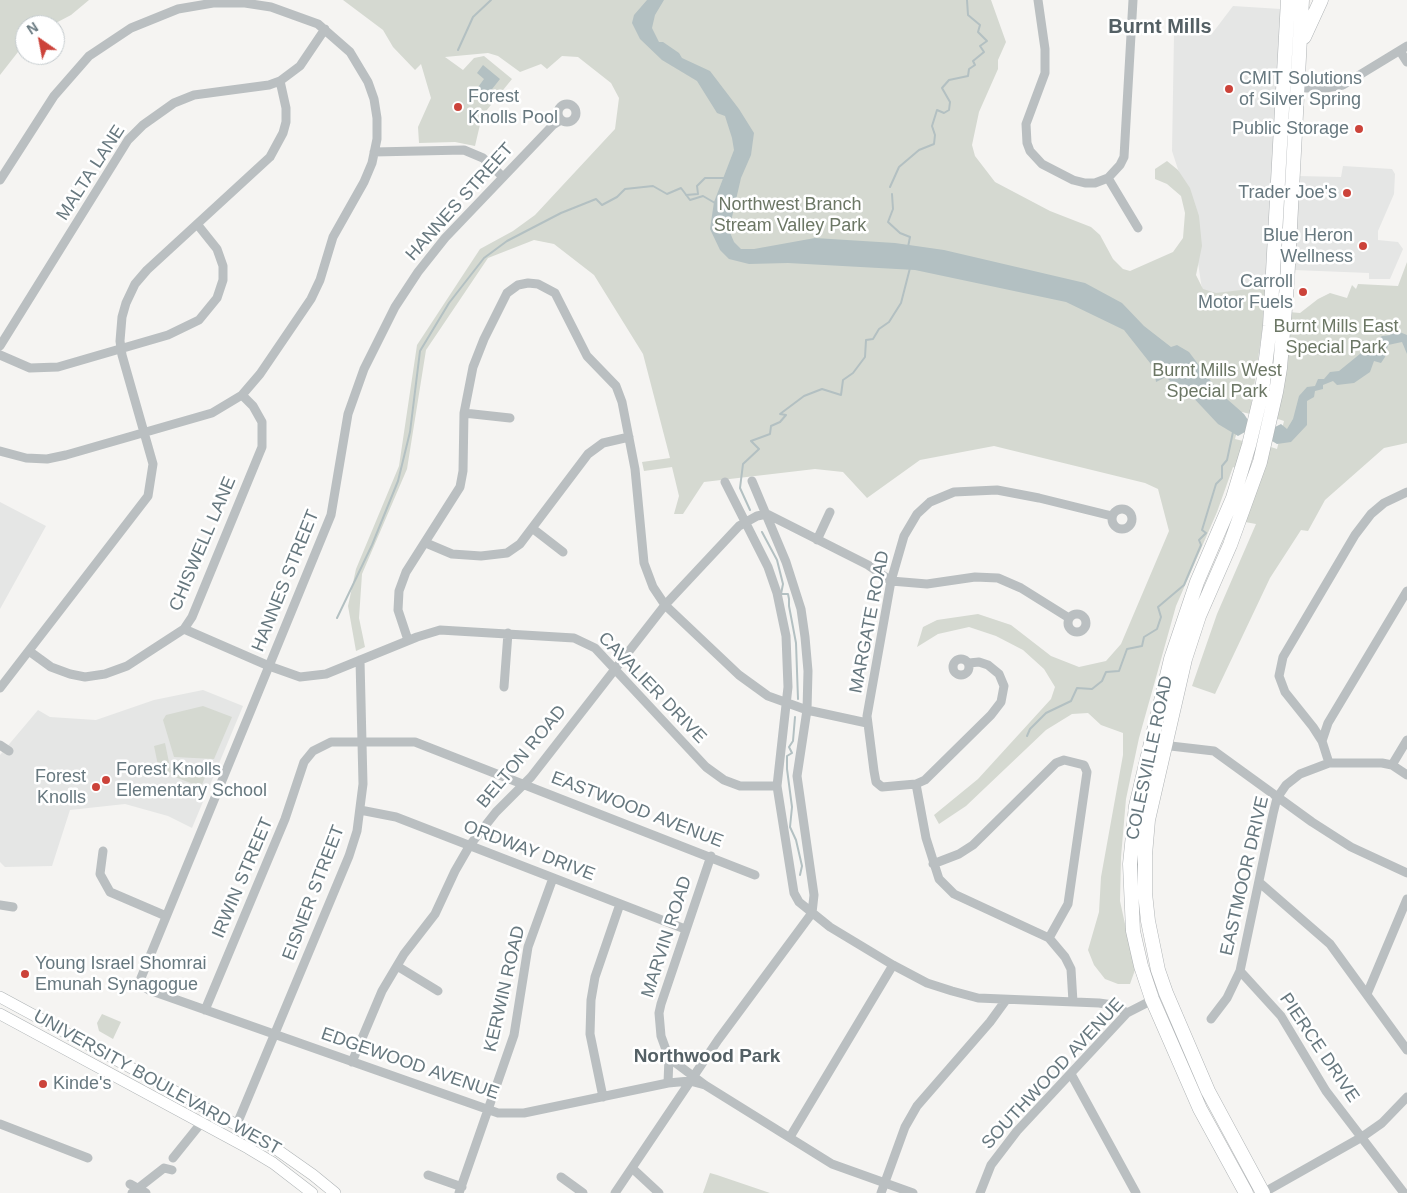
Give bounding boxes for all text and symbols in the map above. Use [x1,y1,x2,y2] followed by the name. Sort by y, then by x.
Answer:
[15,15,65,65] north arrow
[1108,15,1212,39] district label: Burnt Mills
[24,19,41,38] text: N
[1239,68,1362,110] place label: CMIT Solutions of Silver Spring
[1223,83,1235,95] marker: CMIT Solutions of Silver Spring
[468,86,558,128] place label: Forest Knolls Pool
[452,101,464,113] marker: Forest Knolls Pool
[1232,118,1349,140] place label: Public Storage
[52,121,130,225] street label: MALTA LANE
[1353,123,1365,135] marker: Public Storage
[401,139,519,265] street label: HANNES STREET
[1238,182,1337,204] place label: Trader Joe's
[1341,187,1353,199] marker: Trader Joe's
[714,194,866,236] park label: Northwest Branch Stream Valley Park
[1263,225,1353,268] place label: Blue Heron Wellness
[1357,240,1369,252] marker: Blue Heron Wellness
[1198,271,1293,314] place label: Carroll Motor Fuels
[1297,286,1309,298] marker: Carroll Motor Fuels
[1273,316,1399,358] park label: Burnt Mills East Special Park
[1152,360,1282,402] park label: Burnt Mills West Special Park
[165,473,241,615] street label: CHISWELL LANE
[248,507,324,655] street label: HANNES STREET
[846,549,894,695] street label: MARGATE ROAD
[593,628,711,748] street label: CAVALIER DRIVE
[1122,674,1178,842] street label: COLESVILLE ROAD
[473,701,571,813] street label: BELTON ROAD
[116,759,267,802] place label: Forest Knolls Elementary School
[35,766,86,809] place label: Forest Knolls
[548,767,726,853] street label: EASTWOOD AVENUE
[100,774,112,786] marker: Forest Knolls Elementary School
[90,781,102,793] marker: Forest Knolls
[1216,794,1274,958] street label: EASTMOOR DRIVE
[208,815,278,941] street label: IRWIN STREET
[460,816,598,886] street label: ORDWAY DRIVE
[278,822,350,964] street label: EISNER STREET
[637,873,697,1001] street label: MARVIN ROAD
[480,924,530,1054] street label: KERWIN ROAD
[35,953,206,996] place label: Young Israel Shomrai Emunah Synagogue
[19,968,31,980] marker: Young Israel Shomrai Emunah Synagogue
[1275,989,1363,1107] street label: PIERCE DRIVE
[977,994,1129,1154] street label: SOUTHWOOD AVENUE
[29,1006,285,1160] street label: UNIVERSITY BOULEVARD WEST
[318,1023,502,1105] street label: EDGEWOOD AVENUE
[634,1046,780,1068] district label: Northwood Park
[53,1073,111,1095] place label: Kinde's
[37,1078,49,1090] marker: Kinde's

